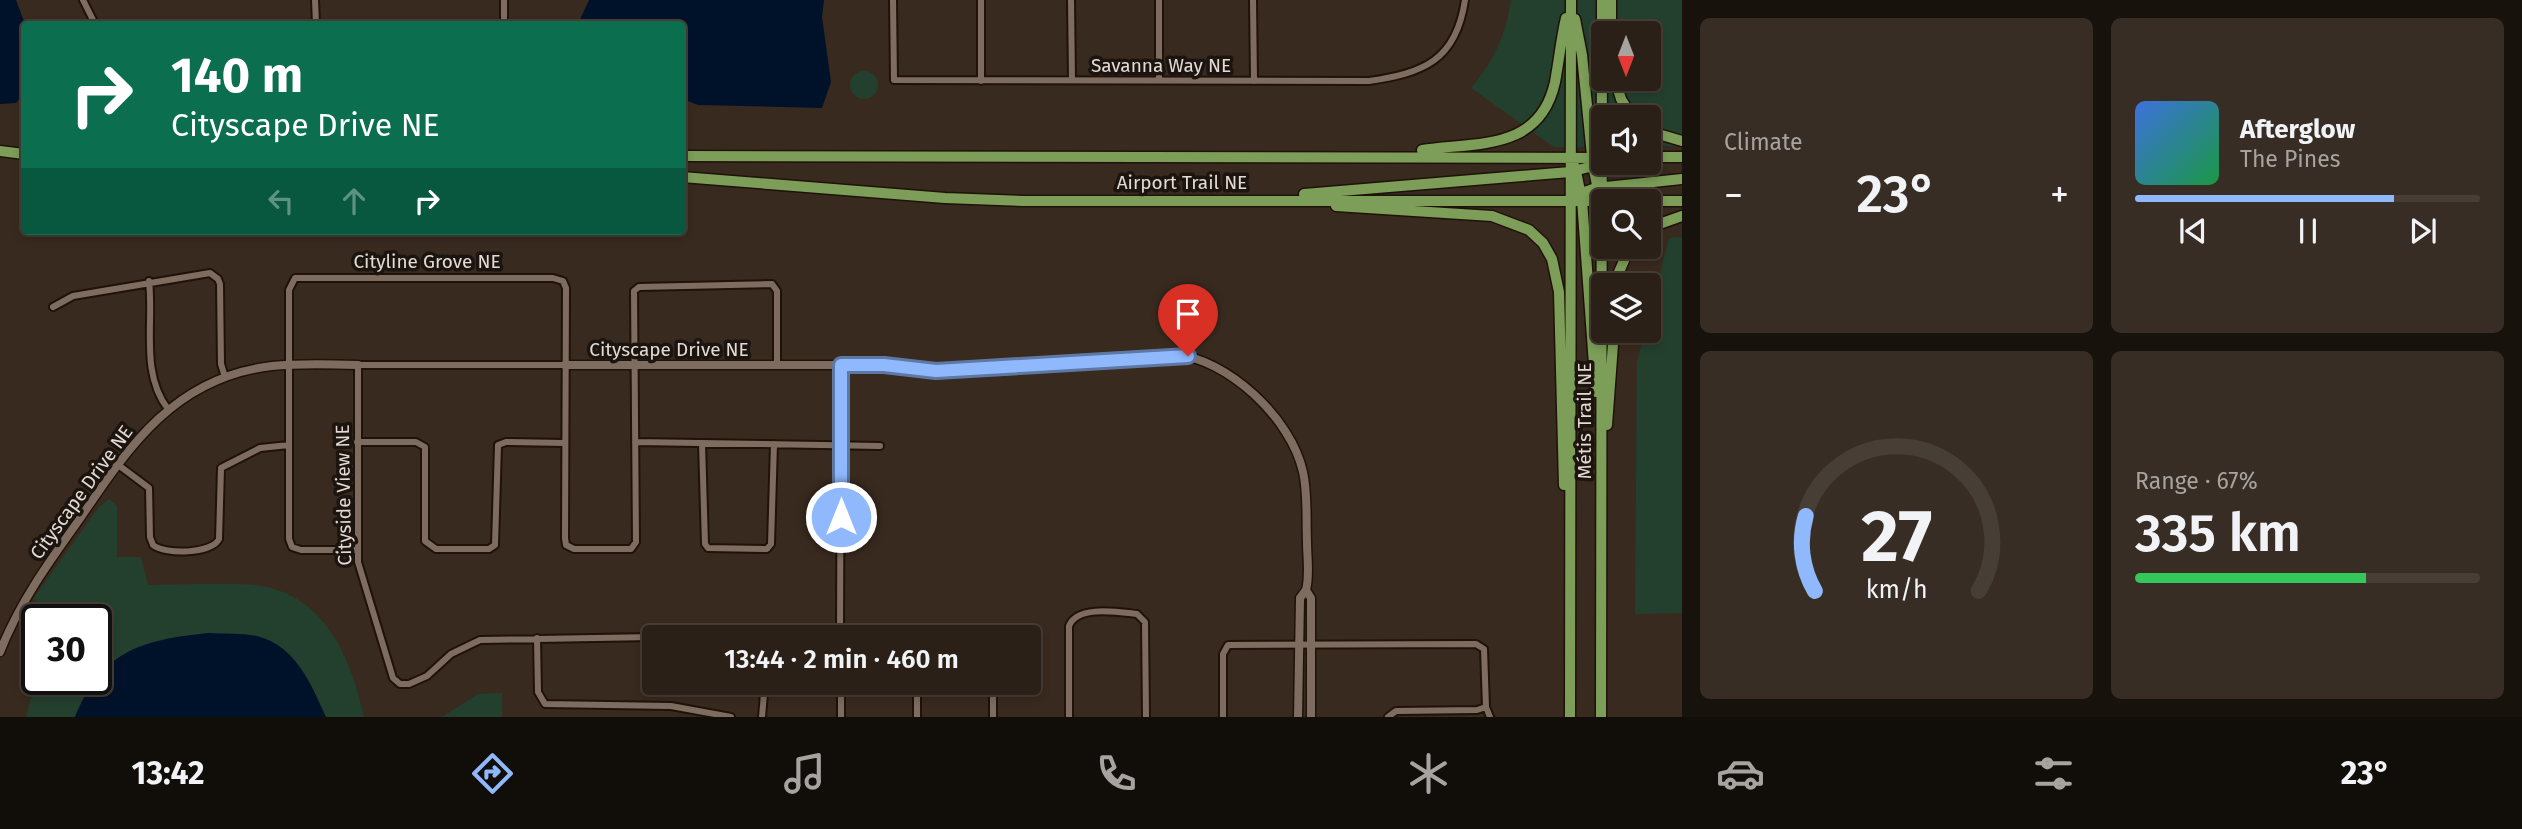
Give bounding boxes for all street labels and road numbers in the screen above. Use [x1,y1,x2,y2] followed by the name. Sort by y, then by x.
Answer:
[1091,54,1231,77] street label: Savanna Way NE
[1117,171,1247,194] street label: Airport Trail NE
[353,250,501,273] street label: Cityline Grove NE
[589,338,749,361] street label: Cityscape Drive NE
[1573,363,1596,479] street label: Métis Trail NE
[25,421,138,564] street label: Cityscape Drive NE
[331,424,356,566] street label: Cityside View NE

